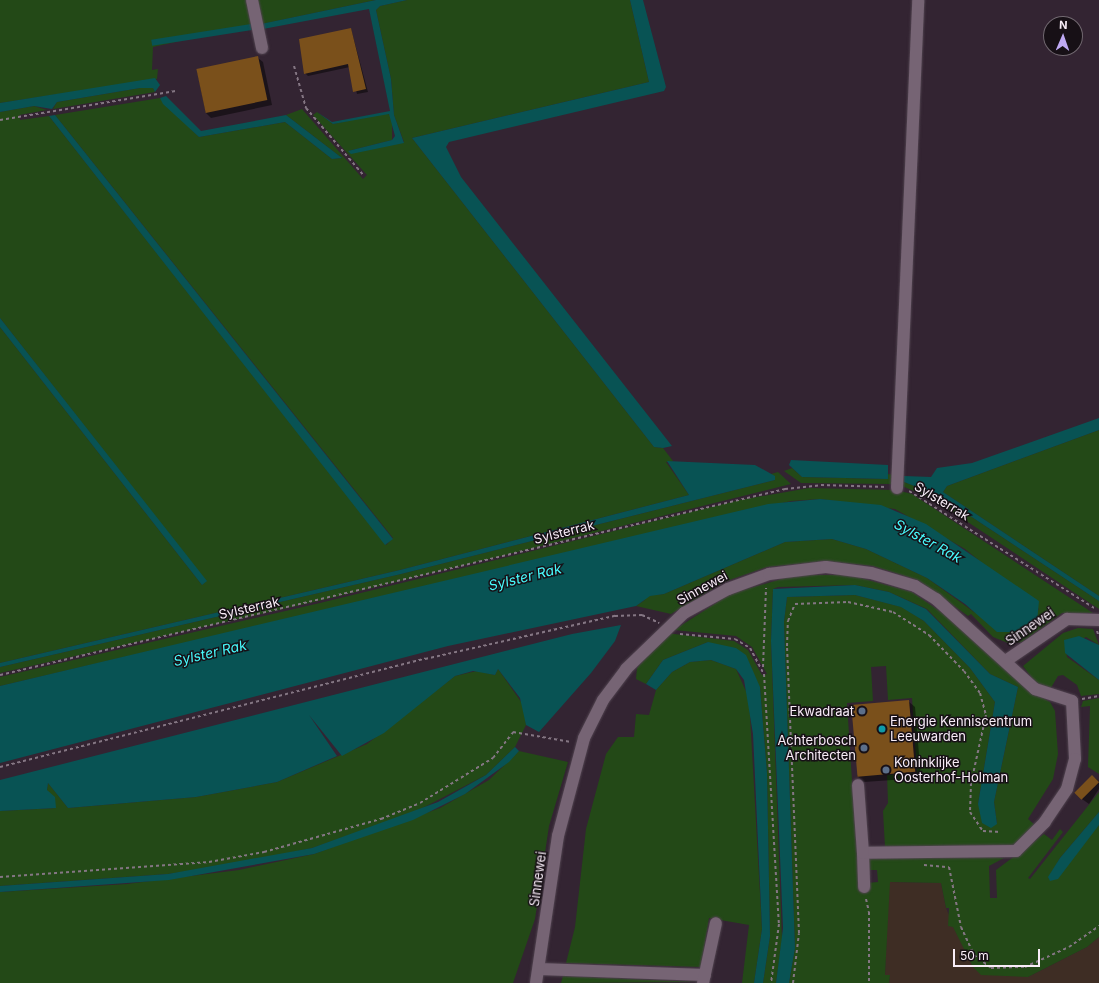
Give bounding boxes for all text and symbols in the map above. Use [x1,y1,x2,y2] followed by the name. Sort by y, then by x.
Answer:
[1043,16,1083,56] north arrow
[1059,18,1068,32] text: N
[911,478,973,524] street label: Sylsterrak
[891,516,965,566] water label: Sylster Rak
[532,517,596,547] street label: Sylsterrak
[487,560,563,594] water label: Sylster Rak
[674,568,730,608] street label: Sinnewei
[217,593,281,623] street label: Sylsterrak
[1003,605,1057,649] street label: Sinnewei
[172,636,248,670] water label: Sylster Rak
[789,703,854,719] place label: Ekwadraat
[857,706,867,716] marker: Ekwadraat
[890,714,1032,745] place label: Energie Kenniscentrum Leeuwarden
[877,724,887,734] marker: Energie Kenniscentrum Leeuwarden
[777,733,856,764] place label: Achterbosch Architecten
[859,743,869,753] marker: Achterbosch Architecten
[894,755,1008,786] place label: Koninklijke Oosterhof-Holman
[881,765,891,775] marker: Koninklijke Oosterhof-Holman
[526,851,550,907] street label: Sinnewei
[955,941,1042,967] scale bar
[960,948,989,963] text: 50 m

